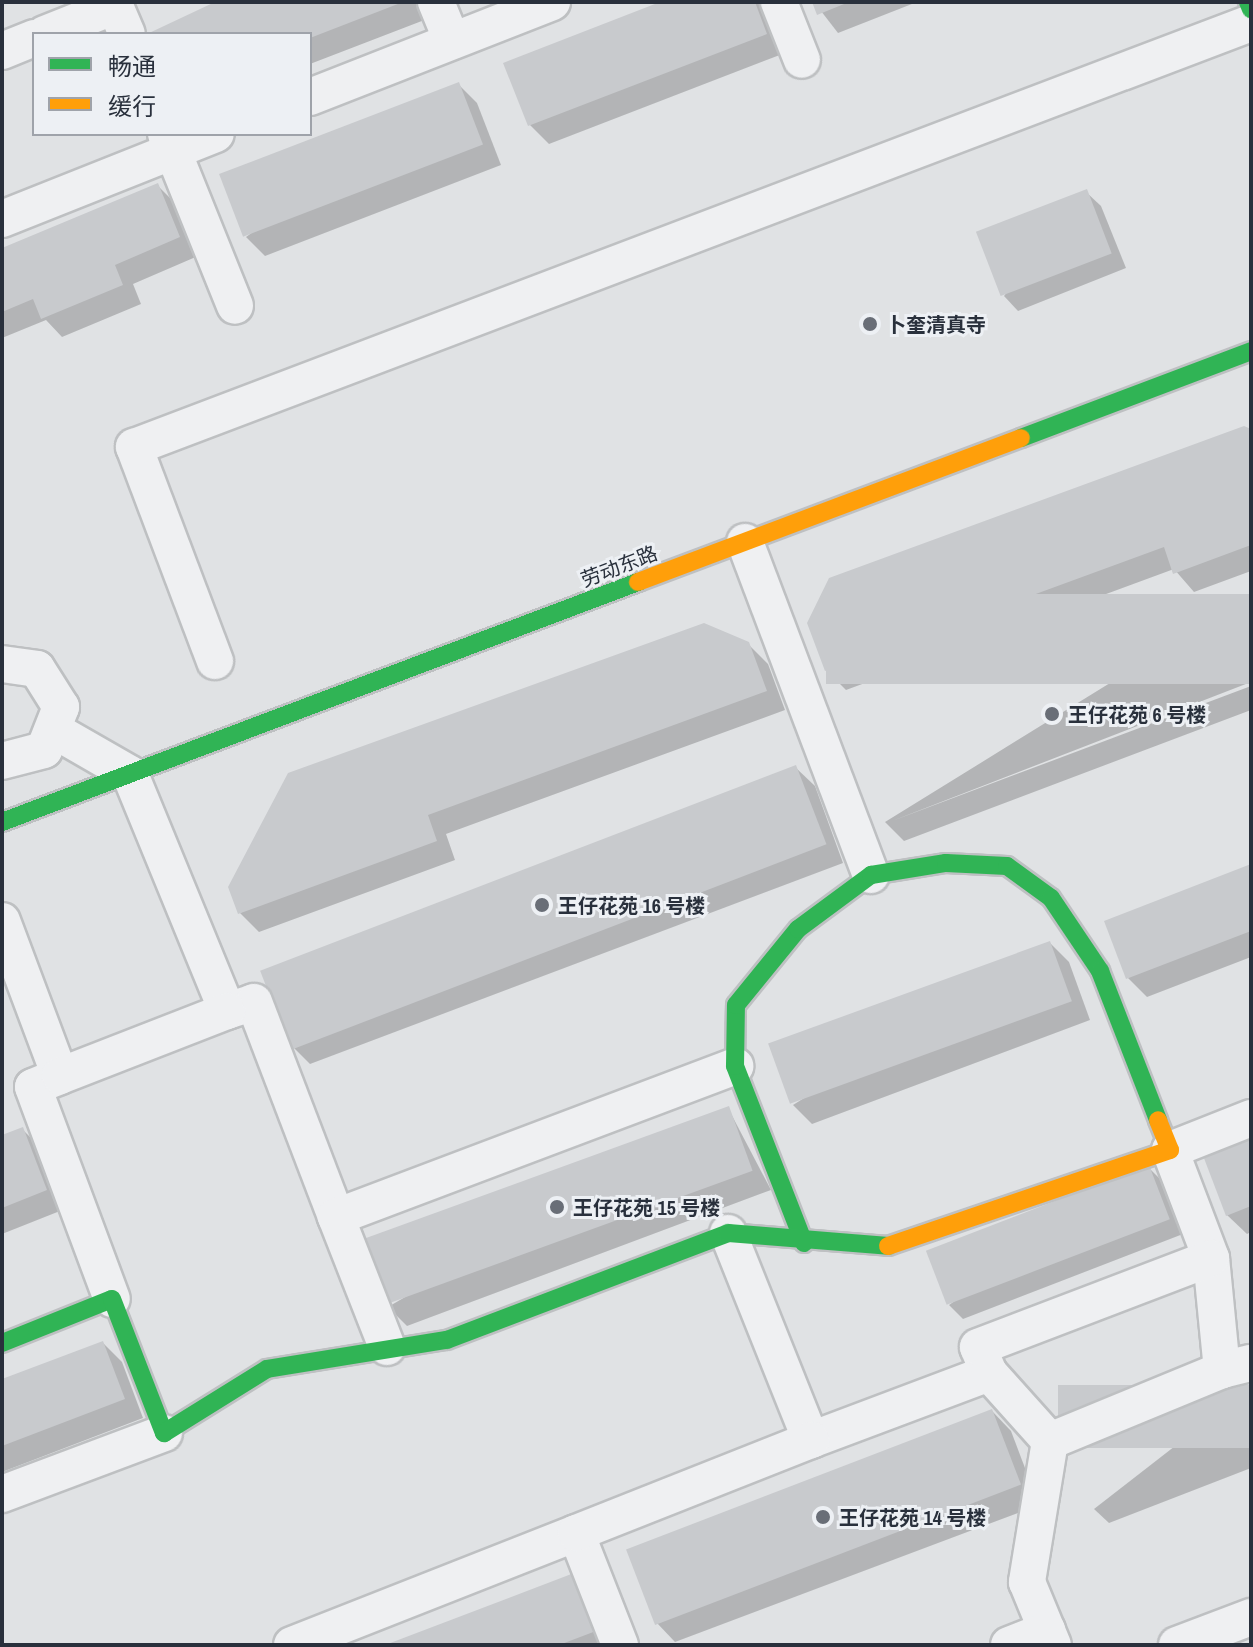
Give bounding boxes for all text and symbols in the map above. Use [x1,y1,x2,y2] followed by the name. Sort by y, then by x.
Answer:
[32,32,312,136] legend
[108,50,156,82] text: 畅通
[108,90,156,122] text: 缓行
[886,312,986,336] place label: 卜奎清真寺
[861,315,879,333] marker: 卜奎清真寺
[577,540,661,592] street label: 劳动东路
[1068,702,1206,726] place label: 王仔花苑 6 号楼
[1043,705,1061,723] marker: 王仔花苑 6 号楼
[558,893,705,917] place label: 王仔花苑 16 号楼
[533,896,551,914] marker: 王仔花苑 16 号楼
[573,1195,720,1219] place label: 王仔花苑 15 号楼
[548,1198,566,1216] marker: 王仔花苑 15 号楼
[839,1505,986,1529] place label: 王仔花苑 14 号楼
[814,1508,832,1526] marker: 王仔花苑 14 号楼

